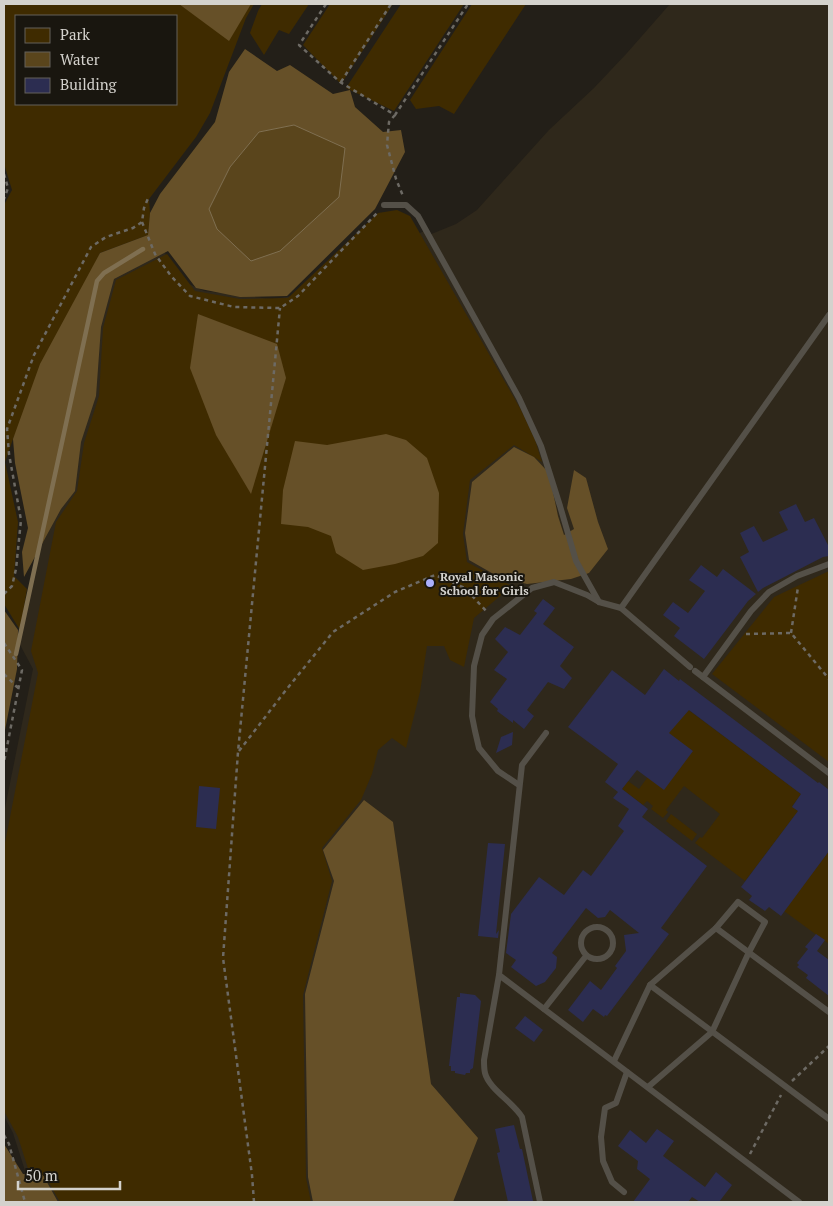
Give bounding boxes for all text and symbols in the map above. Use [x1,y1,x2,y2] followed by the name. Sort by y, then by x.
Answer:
[15,15,178,105] legend
[60,24,90,44] text: Park
[60,49,100,69] text: Water
[60,74,118,94] text: Building
[440,569,529,598] place label: Royal Masonic School for Girls
[424,577,436,589] marker: Royal Masonic School for Girls
[18,1158,120,1190] scale bar
[25,1165,58,1185] text: 50 m

